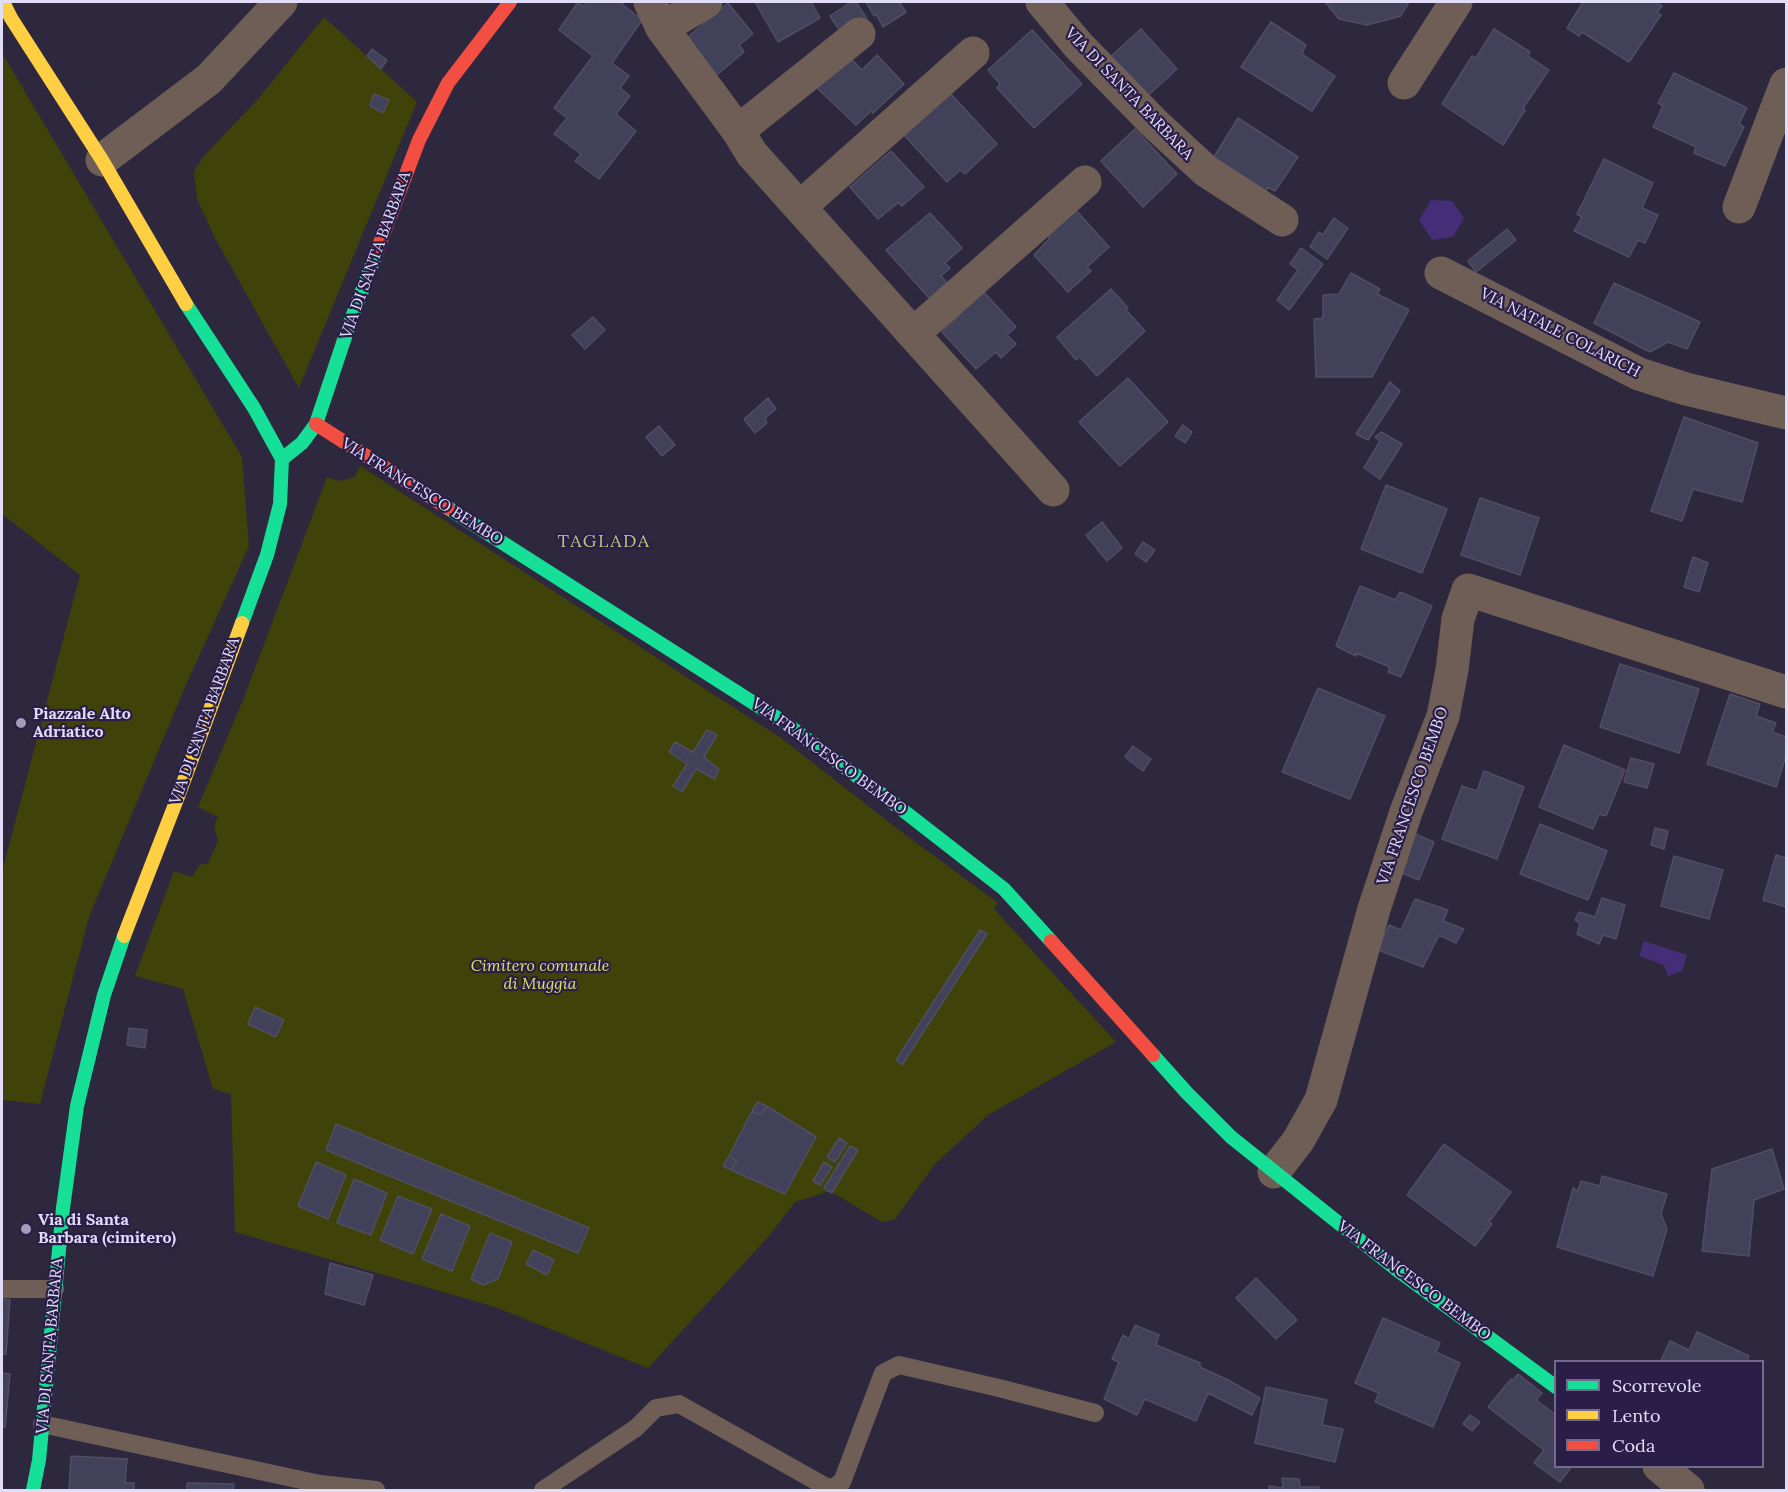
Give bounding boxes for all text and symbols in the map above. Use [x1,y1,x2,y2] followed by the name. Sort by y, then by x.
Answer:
[1061,24,1197,164] street label: VIA DI SANTA BARBARA
[337,169,415,341] street label: VIA DI SANTA BARBARA
[1477,284,1643,382] street label: VIA NATALE COLARICH
[338,434,506,550] street label: VIA FRANCESCO BEMBO
[558,531,650,553] district label: TAGLADA
[166,635,244,807] street label: VIA DI SANTA BARBARA
[748,694,910,820] street label: VIA FRANCESCO BEMBO
[33,704,131,742] place label: Piazzale Alto Adriatico
[1373,704,1453,888] street label: VIA FRANCESCO BEMBO
[14,716,28,730] marker: Piazzale Alto Adriatico
[471,956,609,994] park label: Cimitero comunale di Muggia
[38,1210,176,1248] place label: Via di Santa Barbara (cimitero)
[1333,1217,1495,1345] street label: VIA FRANCESCO BEMBO
[19,1222,33,1236] marker: Via di Santa Barbara (cimitero)
[33,1257,67,1435] street label: VIA DI SANTA BARBARA
[1554,1360,1764,1468] legend
[1612,1374,1702,1397] text: Scorrevole
[1612,1404,1660,1427] text: Lento
[1612,1434,1655,1457] text: Coda

